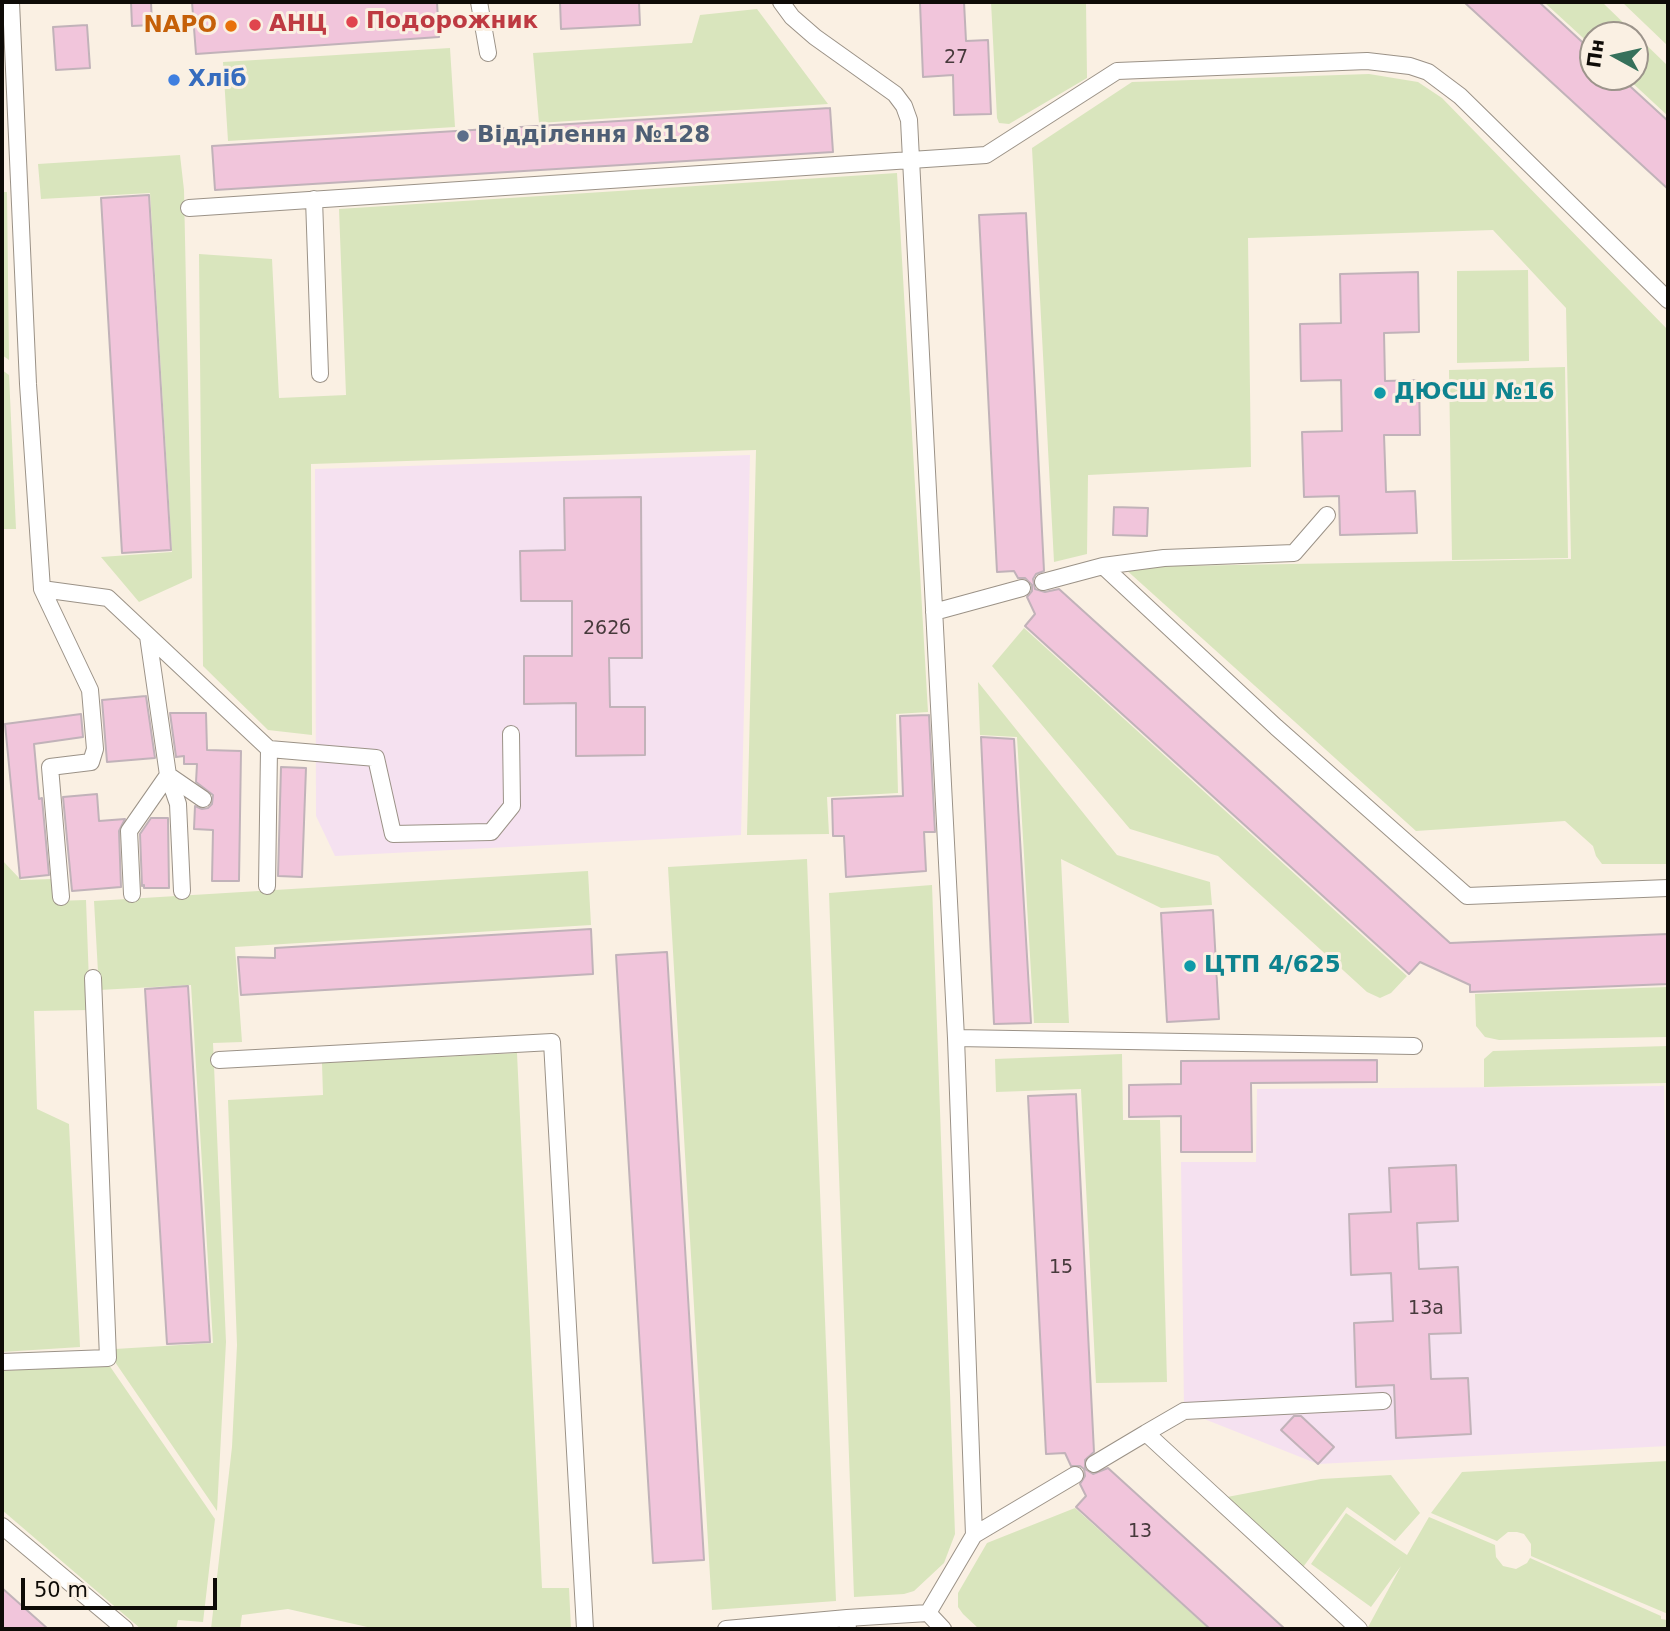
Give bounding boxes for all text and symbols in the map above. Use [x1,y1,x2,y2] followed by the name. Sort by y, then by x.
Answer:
[366,8,538,36] place label: Подорожник
[269,11,327,39] place label: АНЦ
[144,12,217,40] place label: NAPO
[344,14,360,30] marker: Подорожник
[247,17,263,33] marker: АНЦ
[223,18,239,34] marker: NAPO
[1579,21,1649,91] north arrow
[1582,37,1608,69] text: Пн
[944,47,968,69] house number: 27
[188,66,247,94] place label: Хліб
[166,72,182,88] marker: Хліб
[477,122,710,150] place label: Відділення №128
[455,128,471,144] marker: Відділення №128
[1394,379,1554,407] place label: ДЮСШ №16
[1372,385,1388,401] marker: ДЮСШ №16
[583,618,631,640] house number: 262б
[1204,952,1341,980] place label: ЦТП 4/625
[1182,958,1198,974] marker: ЦТП 4/625
[1049,1257,1073,1279] house number: 15
[1408,1298,1444,1320] house number: 13а
[1128,1521,1152,1543] house number: 13
[24,1564,220,1608] scale bar
[34,1578,88,1602] text: 50 m

